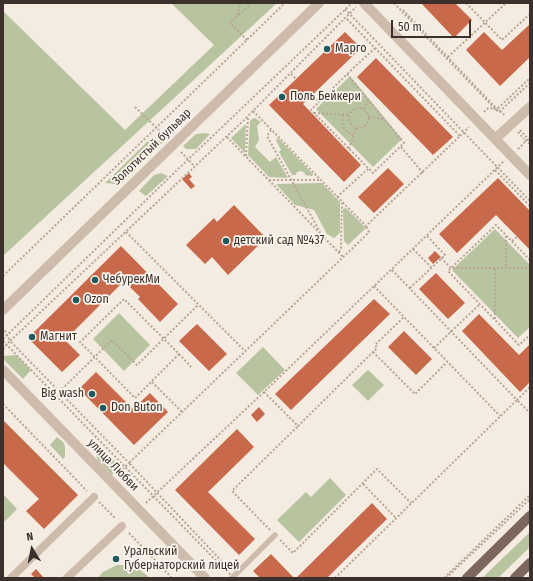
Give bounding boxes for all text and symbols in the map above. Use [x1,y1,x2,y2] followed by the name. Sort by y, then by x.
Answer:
[393,12,473,38] scale bar
[398,20,422,34] text: 50 m
[335,42,366,56] place label: Марго
[322,44,332,54] marker: Марго
[290,90,361,104] place label: Поль Бейкери
[277,92,287,102] marker: Поль Бейкери
[110,106,194,188] street label: Золотистый бульвар
[234,234,324,248] place label: детский сад №437
[221,236,231,246] marker: детский сад №437
[103,273,160,287] place label: ЧебурекМи
[90,275,100,285] marker: ЧебурекМи
[84,293,109,307] place label: Ozon
[71,295,81,305] marker: Ozon
[40,330,77,344] place label: Магнит
[27,332,37,342] marker: Магнит
[41,387,84,401] place label: Big wash
[87,389,97,399] marker: Big wash
[111,401,163,415] place label: Don Buton
[98,403,108,413] marker: Don Buton
[84,436,142,494] street label: улица Любви
[12,529,52,569] north arrow
[25,530,34,544] text: N
[124,545,239,573] place label: Уральский Губернаторский лицей
[111,554,121,564] marker: Уральский Губернаторский лицей

